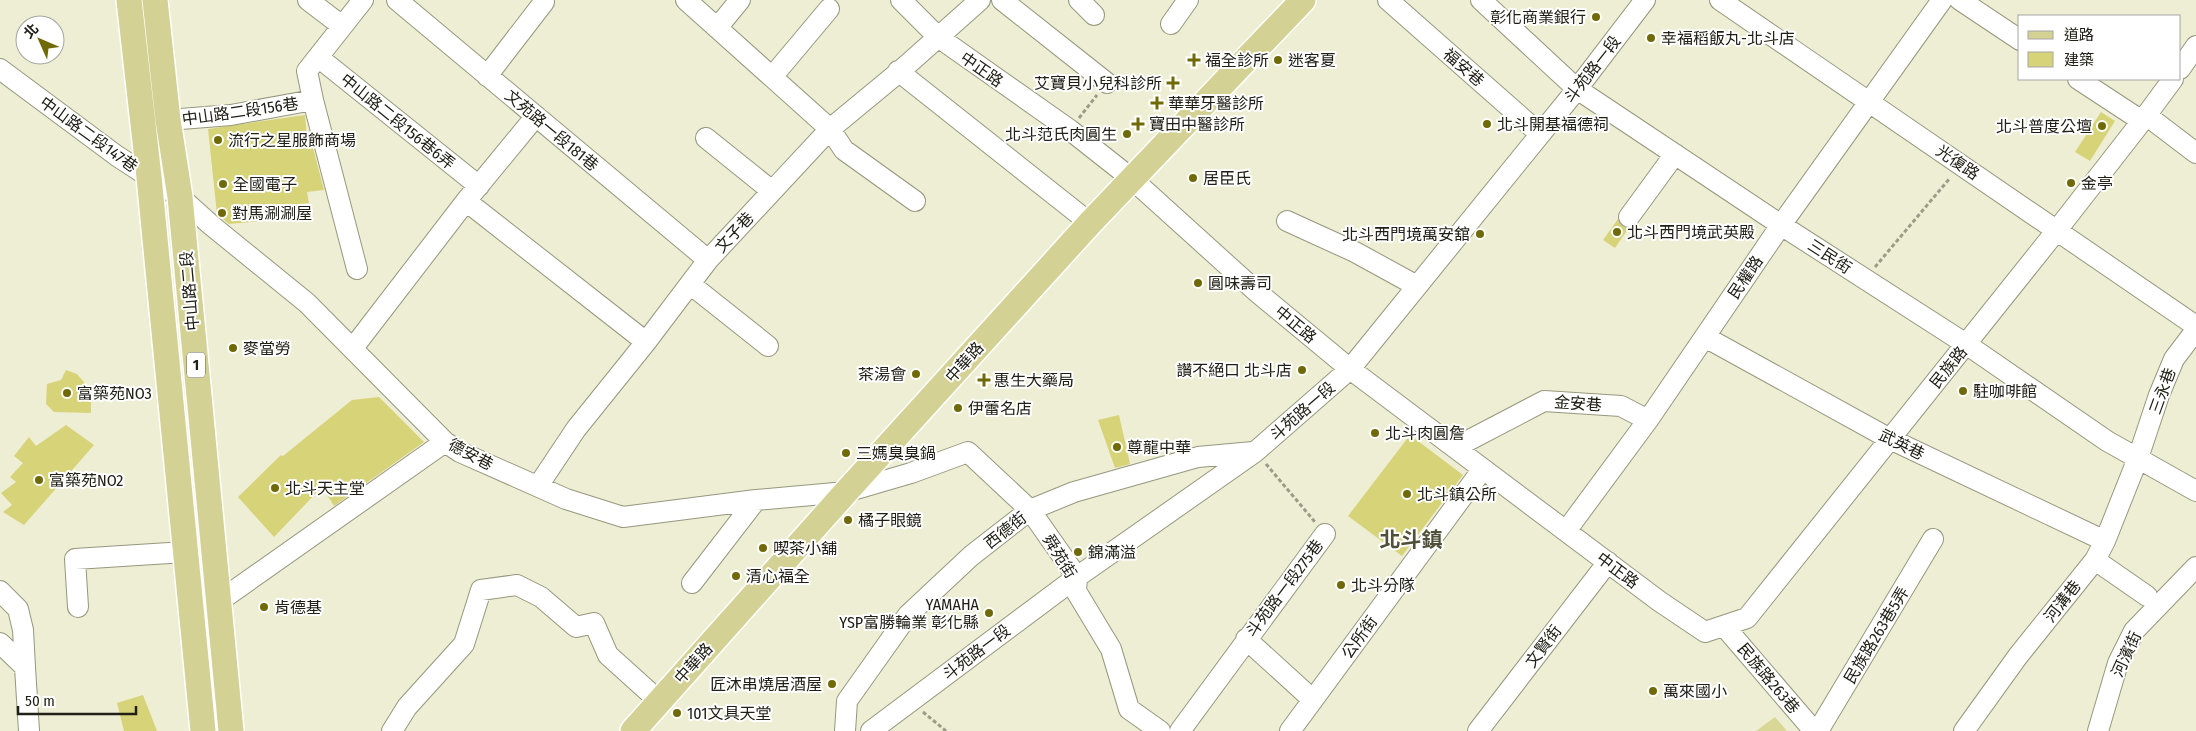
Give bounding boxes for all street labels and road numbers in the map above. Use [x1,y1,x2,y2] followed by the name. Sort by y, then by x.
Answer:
[1560,32,1625,107] street label: 斗苑路一段
[1439,44,1488,90] street label: 福安巷
[957,48,1007,91] street label: 中正路
[337,69,459,173] street label: 中山路二段156巷6弄
[501,86,602,175] street label: 文苑路一段181巷
[36,93,141,176] street label: 中山路二段147巷
[181,94,300,129] street label: 中山路二段156巷
[1933,141,1983,184] street label: 光復路
[711,208,758,256] street label: 文子巷
[1804,235,1855,277] street label: 三民街
[177,250,202,332] street label: 中山路二段
[1724,252,1767,302] street label: 民權路
[1271,302,1320,347] street label: 中正路
[941,338,987,387] street label: 中華路
[1926,343,1971,392] street label: 民族路
[187,352,205,378] road number: 1
[2145,365,2180,417] street label: 三永巷
[1266,378,1339,445] street label: 斗苑路一段
[1553,392,1603,415] street label: 金安巷
[1876,425,1928,464] street label: 武英巷
[445,435,496,474] street label: 德安巷
[981,508,1030,553] street label: 西德街
[1039,531,1080,582] street label: 舜苑街
[1242,536,1327,641] street label: 斗苑路一段275巷
[1593,548,1643,592] street label: 中正路
[2040,577,2085,626] street label: 河溝巷
[1840,583,1913,687] street label: 民族路263巷5弄
[1338,612,1381,662] street label: 公所街
[939,621,1014,684] street label: 斗苑路一段
[1521,621,1565,671] street label: 文賢街
[2108,628,2145,680] street label: 河濱街
[670,639,716,688] street label: 中華路
[1734,639,1804,717] street label: 民族路263巷

